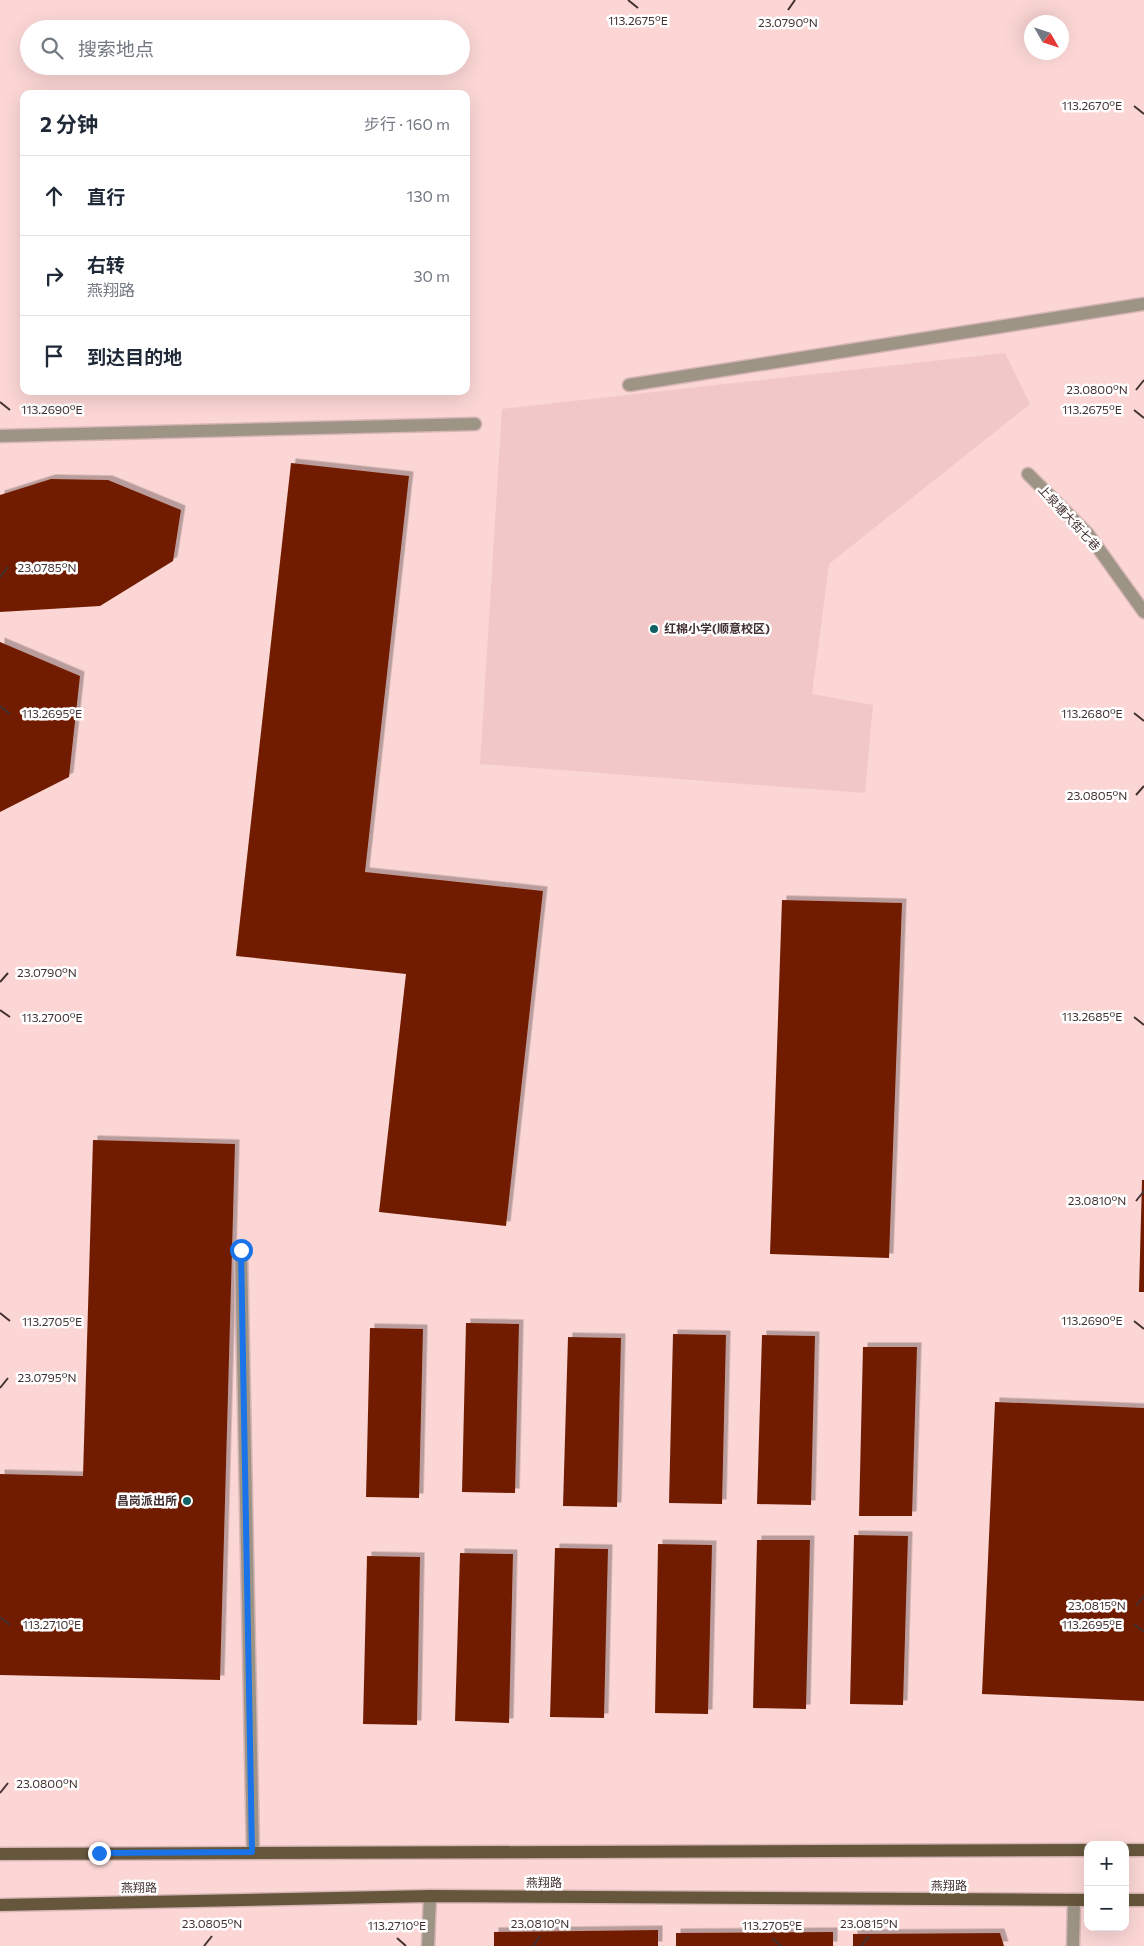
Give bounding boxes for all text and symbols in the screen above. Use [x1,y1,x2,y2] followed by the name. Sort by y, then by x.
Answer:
[608,13,668,27] text: 113.2675°E
[758,15,818,29] text: 23.0790°N
[1024,15,1069,60] north arrow
[20,20,470,75] search box
[38,34,66,62] icon: search
[78,37,154,60] text: 搜索地点
[1062,98,1122,112] text: 113.2670°E
[40,111,98,136] text: 2 分钟
[364,114,450,133] text: 步行 · 160 m
[40,182,68,210] icon: ahead
[87,185,125,208] text: 直行
[407,186,450,205] text: 130 m
[87,253,125,276] text: 右转
[40,262,68,290] icon: right
[413,266,450,285] text: 30 m
[87,280,135,299] text: 燕翔路
[40,342,68,370] icon: arrive
[87,345,182,368] text: 到达目的地
[1066,382,1128,396] text: 23.0800°N
[21,402,83,416] text: 113.2690°E
[1062,402,1122,416] text: 113.2675°E
[1036,482,1104,553] street label: 上泉塘大街七巷
[18,560,76,574] text: 23.0785°N
[664,621,770,635] place label: 红棉小学(顺意校区)
[648,623,660,635] marker: 红棉小学(顺意校区)
[22,706,82,720] text: 113.2695°E
[1061,706,1123,720] text: 113.2680°E
[1067,788,1127,802] text: 23.0805°N
[17,965,77,979] text: 23.0790°N
[1062,1009,1122,1023] text: 113.2685°E
[21,1010,83,1024] text: 113.2700°E
[1068,1193,1126,1207] text: 23.0810°N
[230,1239,253,1262] route start
[1061,1313,1123,1327] text: 113.2690°E
[22,1314,82,1328] text: 113.2705°E
[18,1370,76,1384] text: 23.0795°N
[117,1493,177,1507] place label: 昌岗派出所
[181,1495,193,1507] marker: 昌岗派出所
[1068,1598,1126,1612] text: 23.0815°N
[23,1617,81,1631] text: 113.2710°E
[1062,1617,1122,1631] text: 113.2695°E
[16,1776,78,1790] text: 23.0800°N
[1084,1841,1129,1931] map controls
[1084,1841,1129,1886] button: +
[88,1842,111,1865] route end
[526,1875,562,1889] street label: 燕翔路
[931,1878,967,1892] street label: 燕翔路
[121,1880,157,1894] street label: 燕翔路
[1084,1886,1129,1931] button: −
[182,1916,242,1930] text: 23.0805°N
[511,1916,569,1930] text: 23.0810°N
[840,1916,898,1930] text: 23.0815°N
[368,1918,426,1932] text: 113.2710°E
[742,1918,802,1932] text: 113.2705°E

